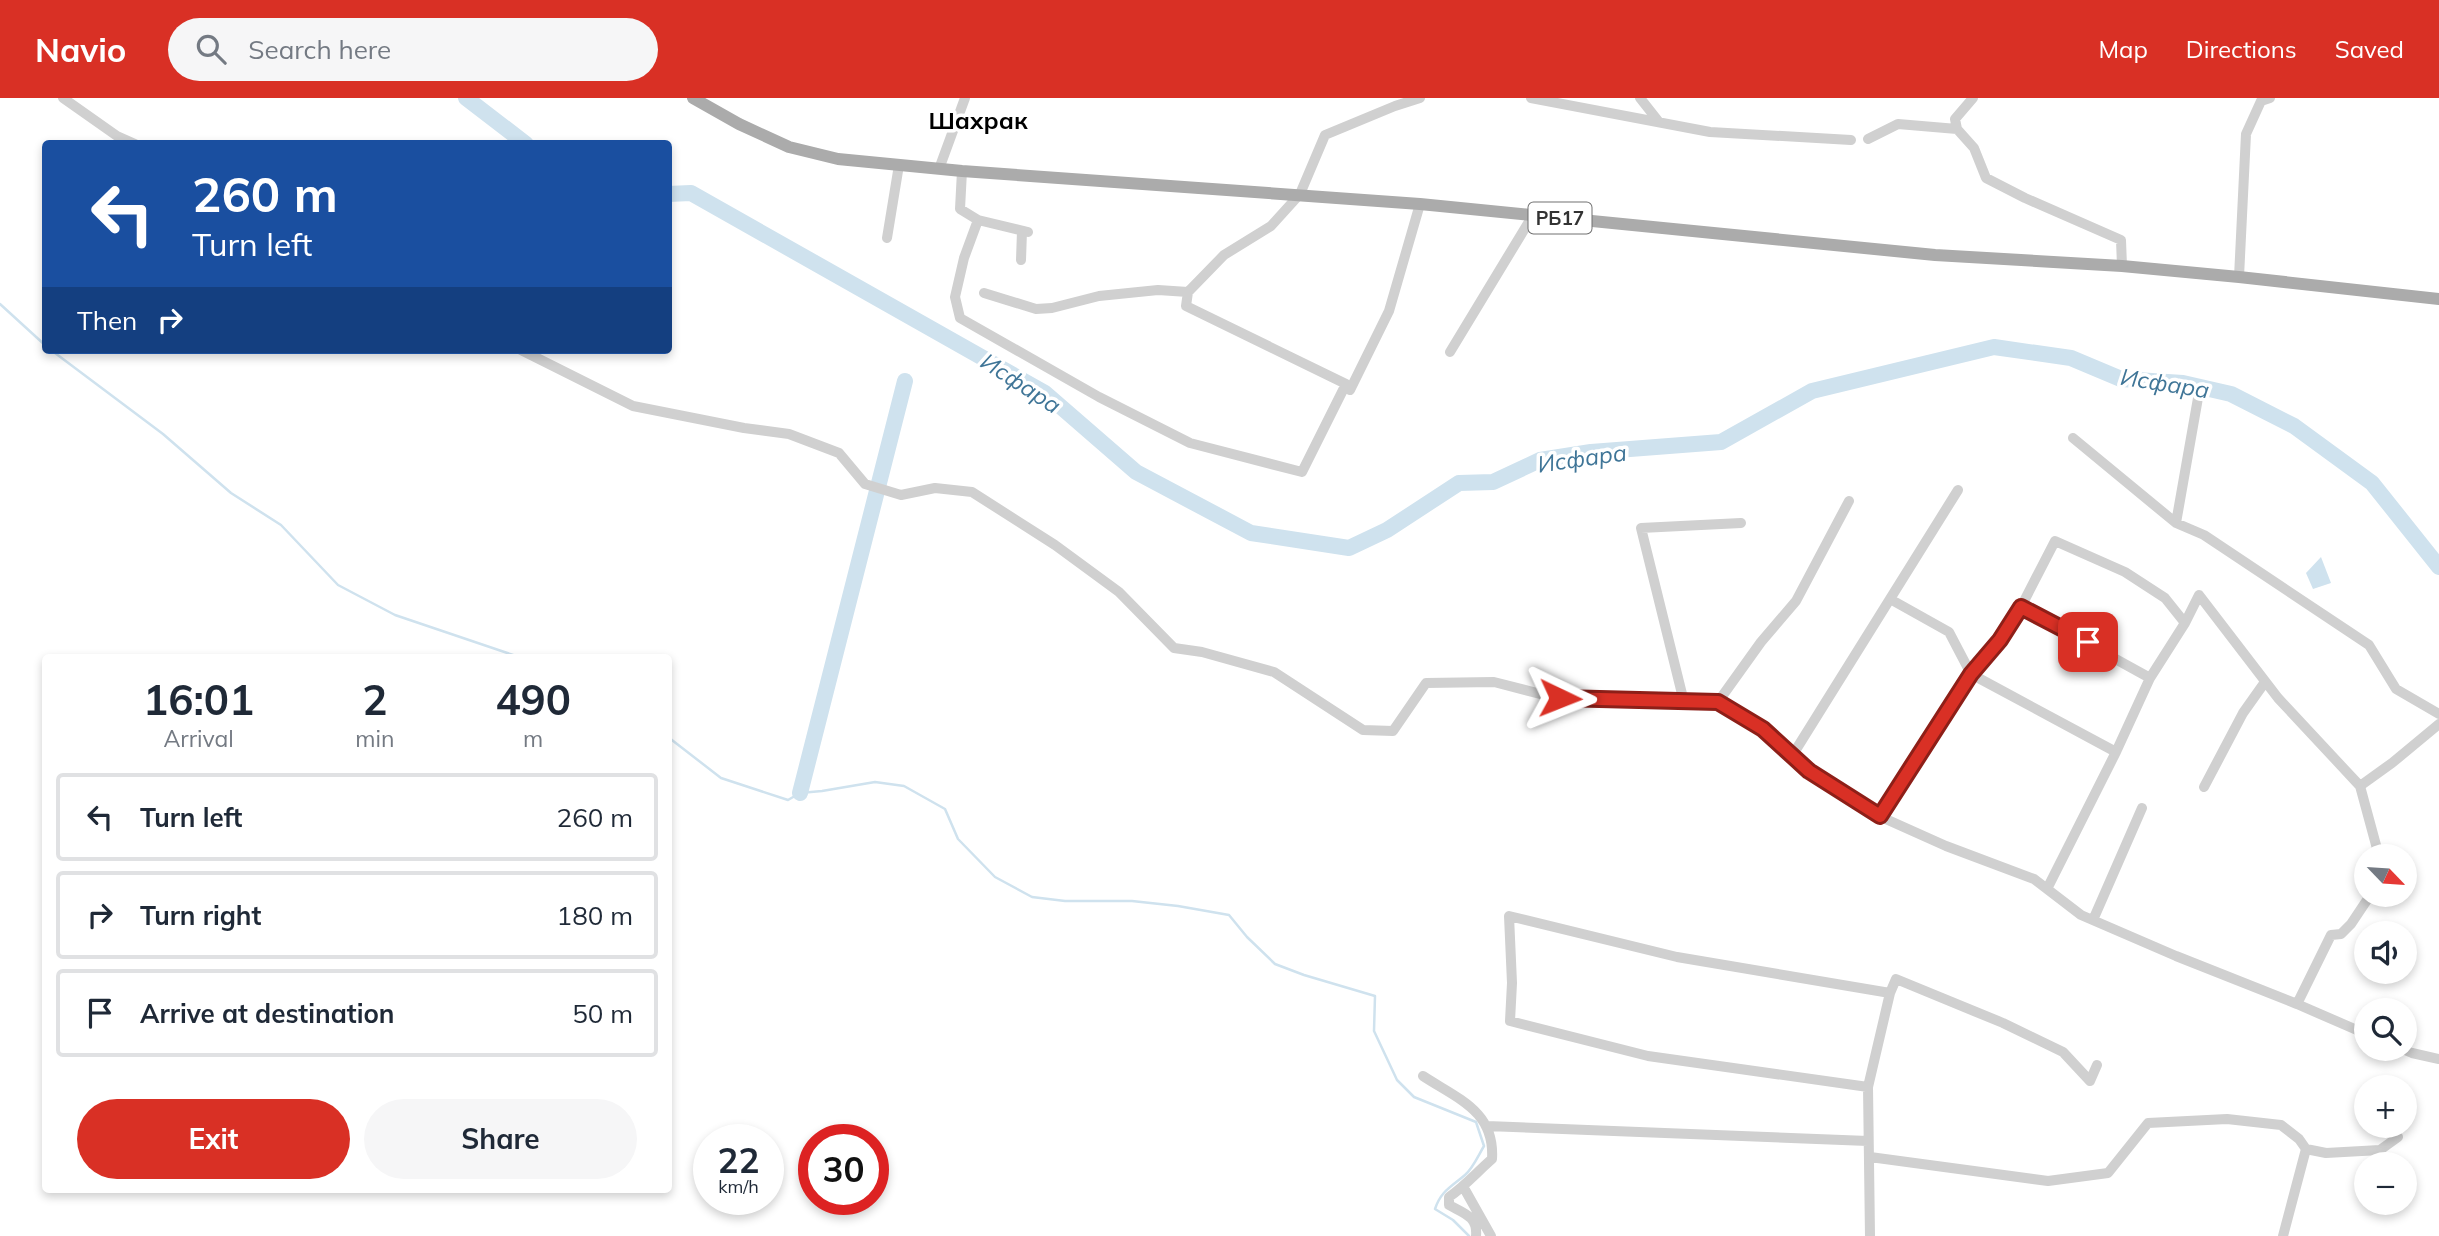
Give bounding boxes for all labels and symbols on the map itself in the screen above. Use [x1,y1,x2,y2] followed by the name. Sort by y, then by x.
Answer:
[928,105,1028,135] district label: Шахрак
[1528,202,1592,234] road number: РБ17
[975,346,1067,420] water label: Исфара
[2118,362,2212,404] water label: Исфара
[1536,437,1628,479] water label: Исфара
[2058,612,2118,672] pin
[1523,661,1597,735] position arrow
[2354,844,2417,906] north arrow
[798,1124,889,1215] speed limit sign: 30

